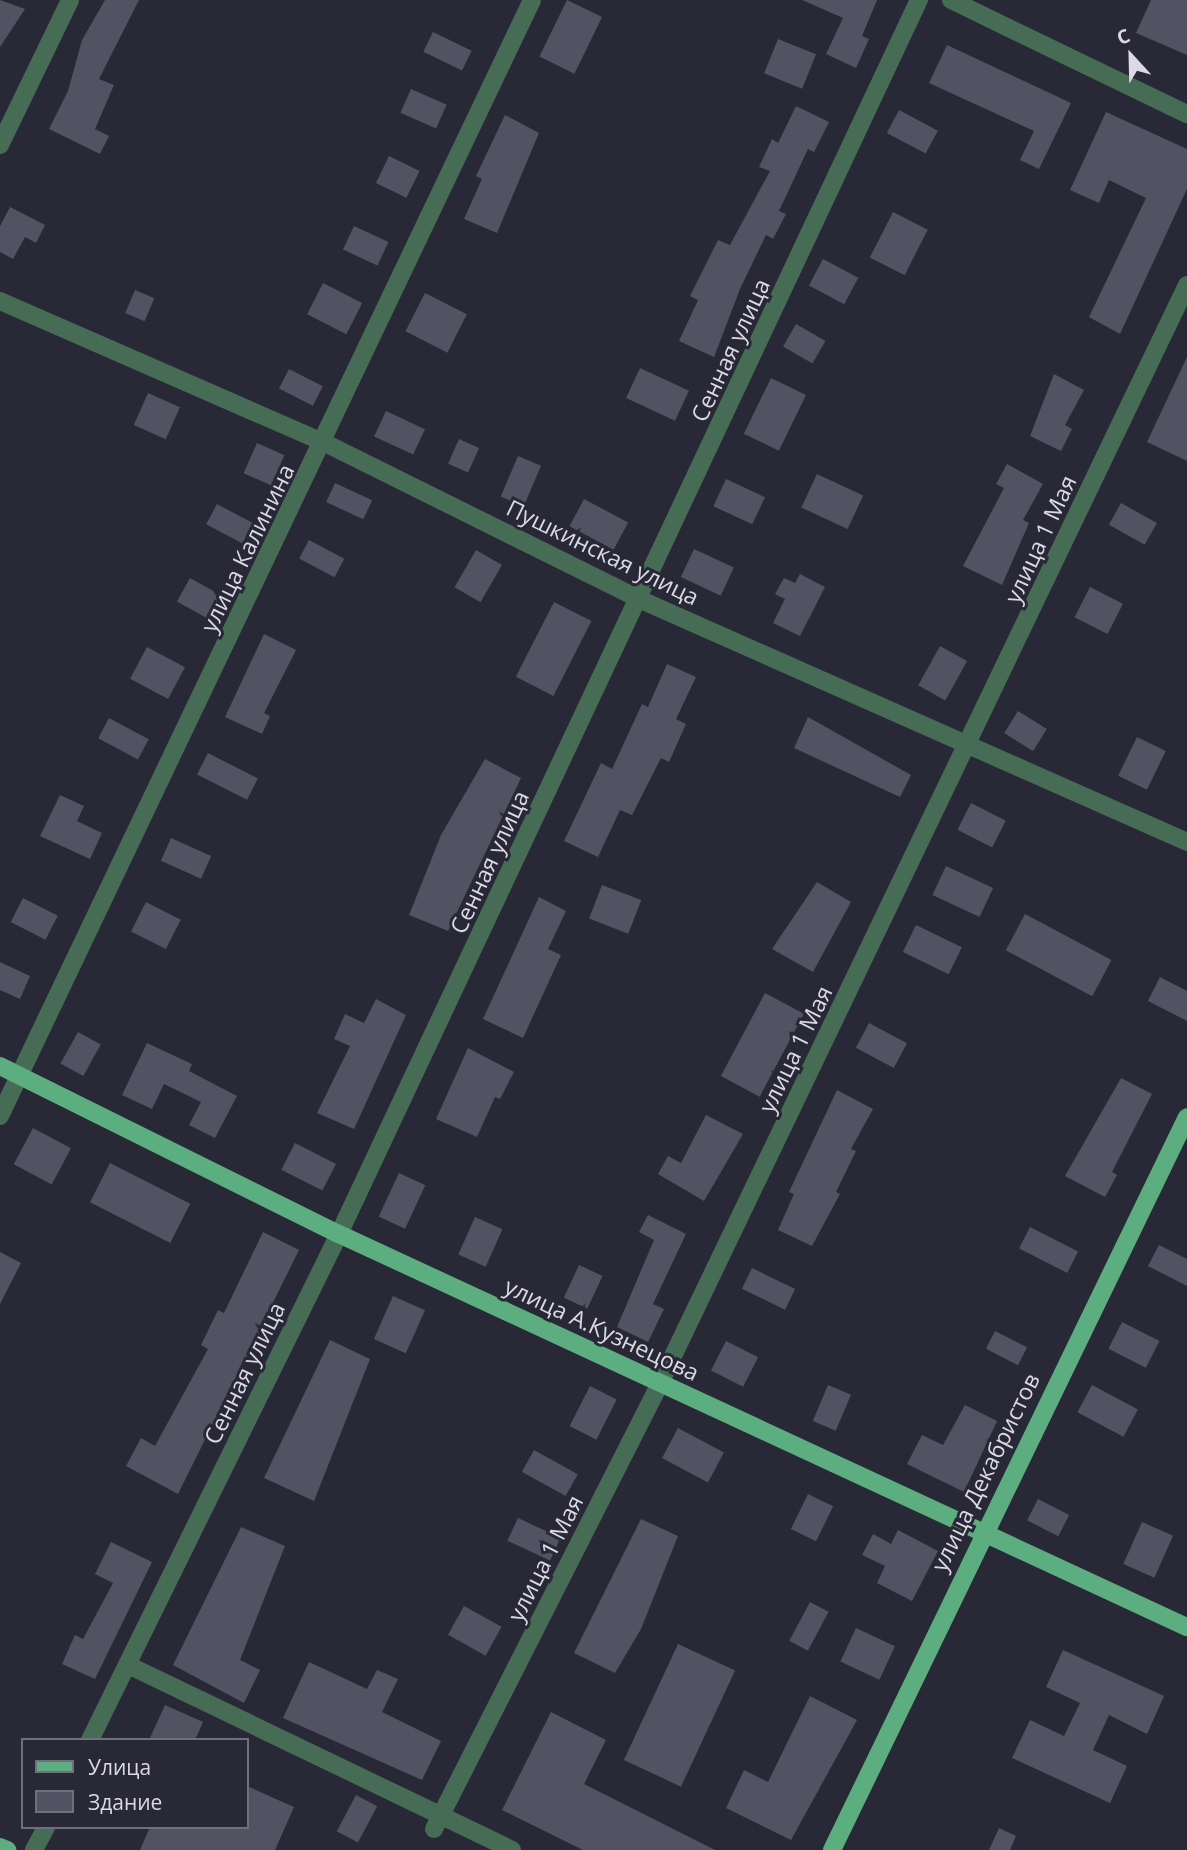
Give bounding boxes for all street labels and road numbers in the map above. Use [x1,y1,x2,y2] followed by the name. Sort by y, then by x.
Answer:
[685,274,775,426] street label: Сенная улица
[194,459,300,637] street label: улица Калинина
[998,471,1082,607] street label: улица 1 Мая
[502,493,704,611] street label: Пушкинская улица
[444,786,534,938] street label: Сенная улица
[752,981,838,1117] street label: улица 1 Мая
[500,1272,704,1386] street label: улица А.Кузнецова
[198,1298,290,1448] street label: Сенная улица
[925,1368,1045,1576] street label: улица Декабристов
[501,1490,589,1626] street label: улица 1 Мая

